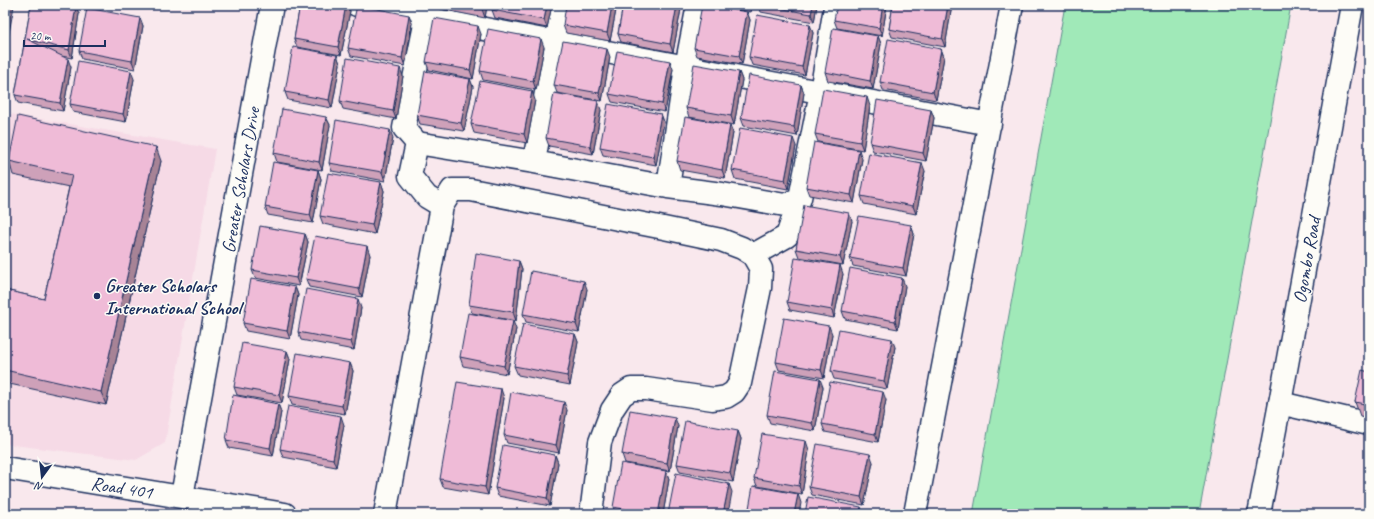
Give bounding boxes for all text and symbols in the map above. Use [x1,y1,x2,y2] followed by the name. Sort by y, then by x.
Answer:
[24,22,105,48] scale bar
[30,28,52,44] text: 20 m
[216,104,266,255] street label: Greater Scholars Drive
[1288,212,1327,305] street label: Ogombo Road
[105,274,244,320] place label: Greater Scholars International School
[92,291,102,301] marker: Greater Scholars International School
[22,457,62,497] north arrow
[89,471,156,505] street label: Road 401
[32,478,45,494] text: N

